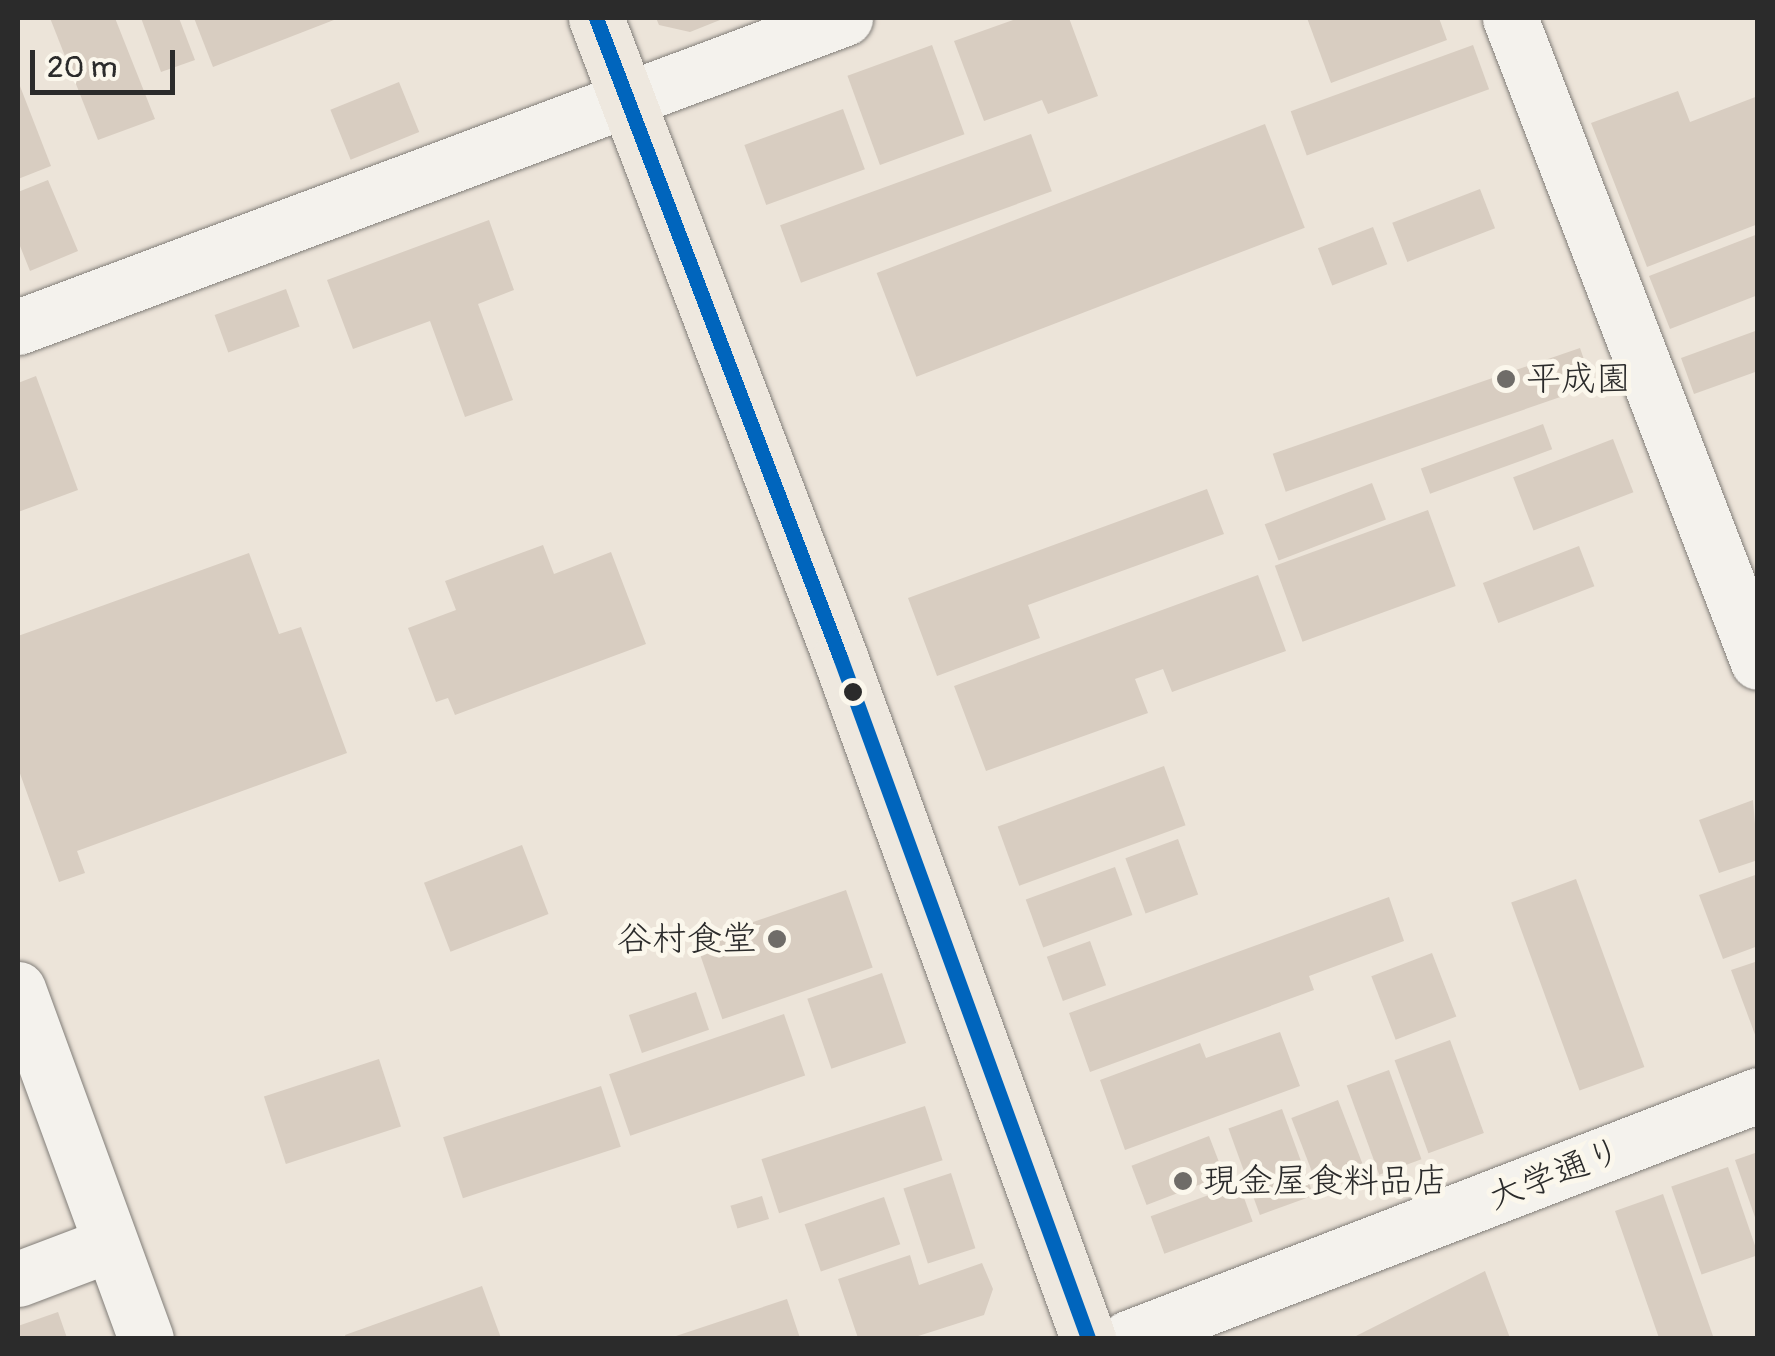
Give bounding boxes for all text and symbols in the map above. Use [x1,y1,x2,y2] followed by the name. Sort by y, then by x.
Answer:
[35,30,180,92] scale bar
[47,49,117,86] text: 20 m
[1526,358,1631,400] place label: 平成園
[1495,368,1517,390] marker: 平成園
[843,682,863,702] unlabelled marker
[617,918,757,960] place label: 谷村食堂
[766,928,788,950] marker: 谷村食堂
[1482,1129,1628,1219] street label: 大学通り
[1203,1160,1448,1202] place label: 現金屋食料品店
[1172,1170,1194,1192] marker: 現金屋食料品店

